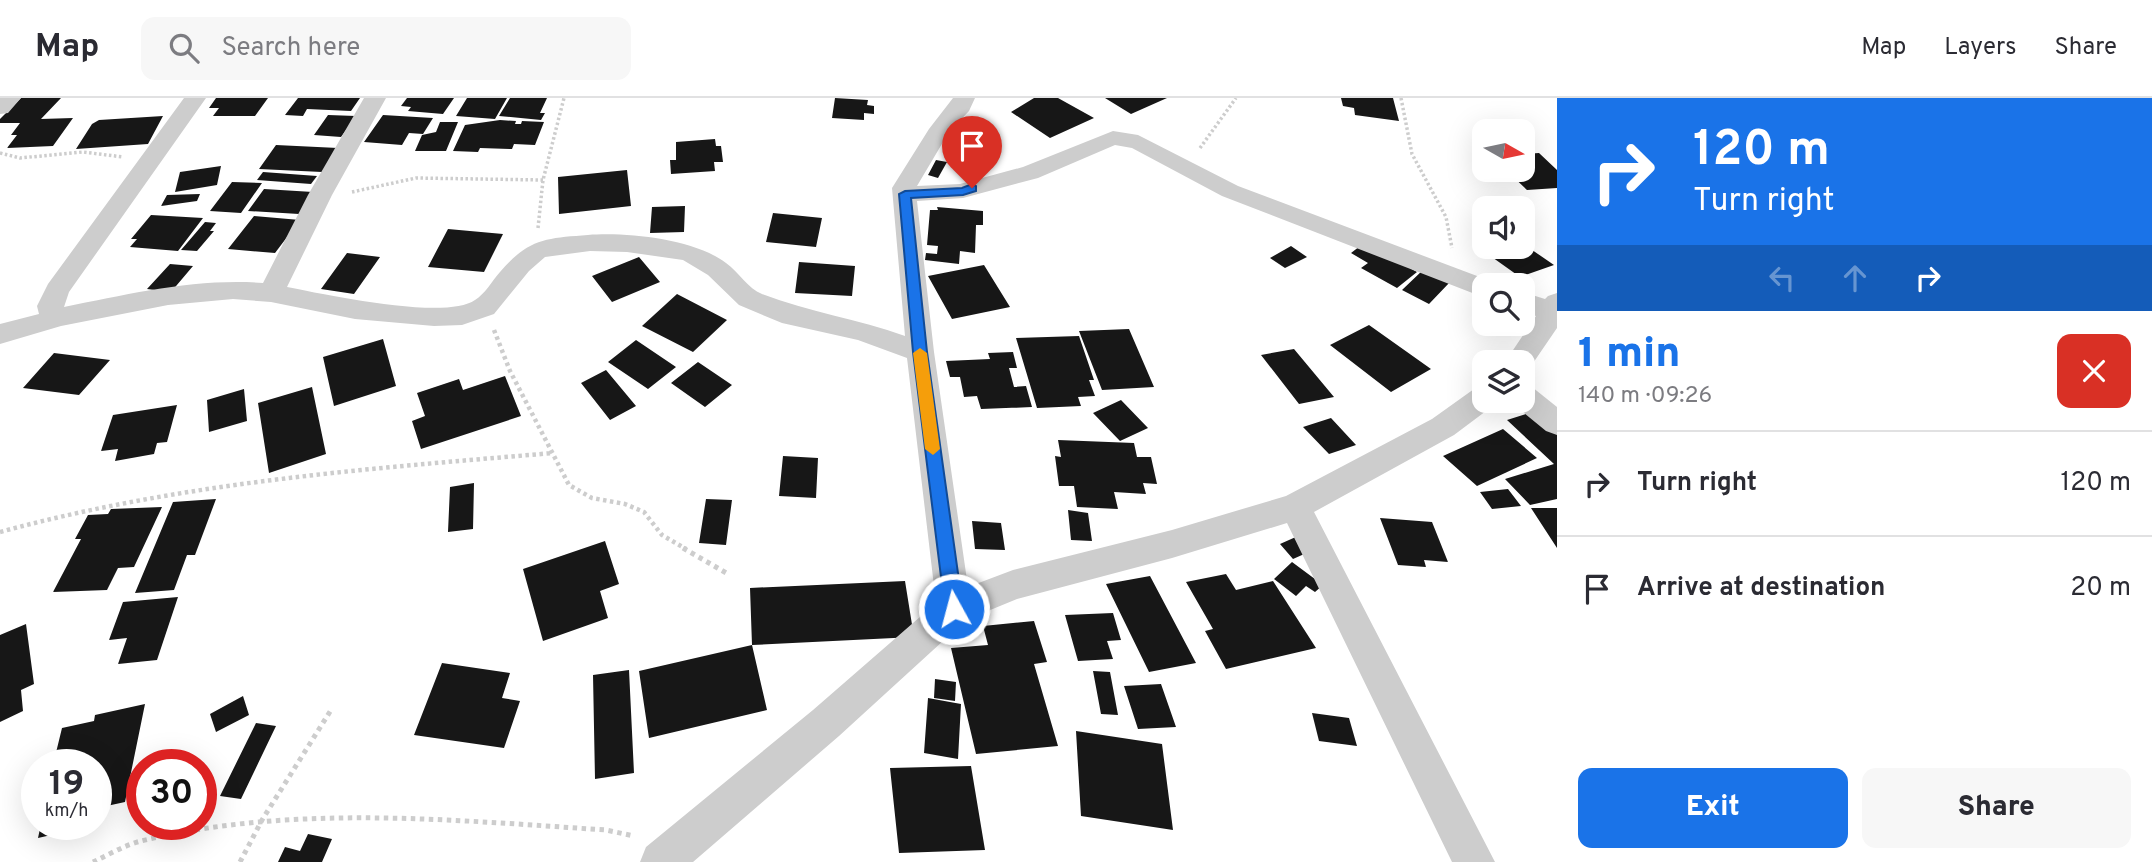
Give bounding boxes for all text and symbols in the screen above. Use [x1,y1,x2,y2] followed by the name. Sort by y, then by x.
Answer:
[141,17,631,80] search box
[35,27,99,69] text: Map
[165,29,203,67] icon: search
[221,32,360,65] text: Search here
[1861,33,1906,63] text: Map
[1944,33,2016,63] text: Layers
[2054,33,2117,63] text: Share
[942,116,1002,188] pin
[1472,119,1535,182] north arrow
[1472,119,1535,413] map controls
[1693,121,1830,183] text: 120 m
[1578,126,1669,217] icon: right
[953,127,991,165] icon: arrive
[1693,182,1835,222] text: Turn right
[1472,196,1535,259] button: sound
[1763,259,1801,297] icon: left
[1836,259,1874,297] icon: ahead
[1909,259,1947,297] icon: right
[1472,273,1535,336] button: search
[1578,329,1681,382] text: 1 min
[2057,334,2131,408] button: close
[1472,350,1535,413] button: layers
[1578,382,1712,411] text: 140 m · 09:26
[1578,465,1616,503] icon: right
[1637,467,1757,500] text: Turn right
[2061,467,2131,500] text: 120 m
[1578,570,1616,608] icon: arrive
[917,572,991,646] position arrow
[1637,572,1885,605] text: Arrive at destination
[2070,572,2131,605] text: 20 m
[126,749,217,840] speed limit sign: 30
[49,763,84,807] text: 19
[1578,768,1848,848] button: Exit
[1862,768,2131,848] button: Share
[45,800,88,823] text: km/h

